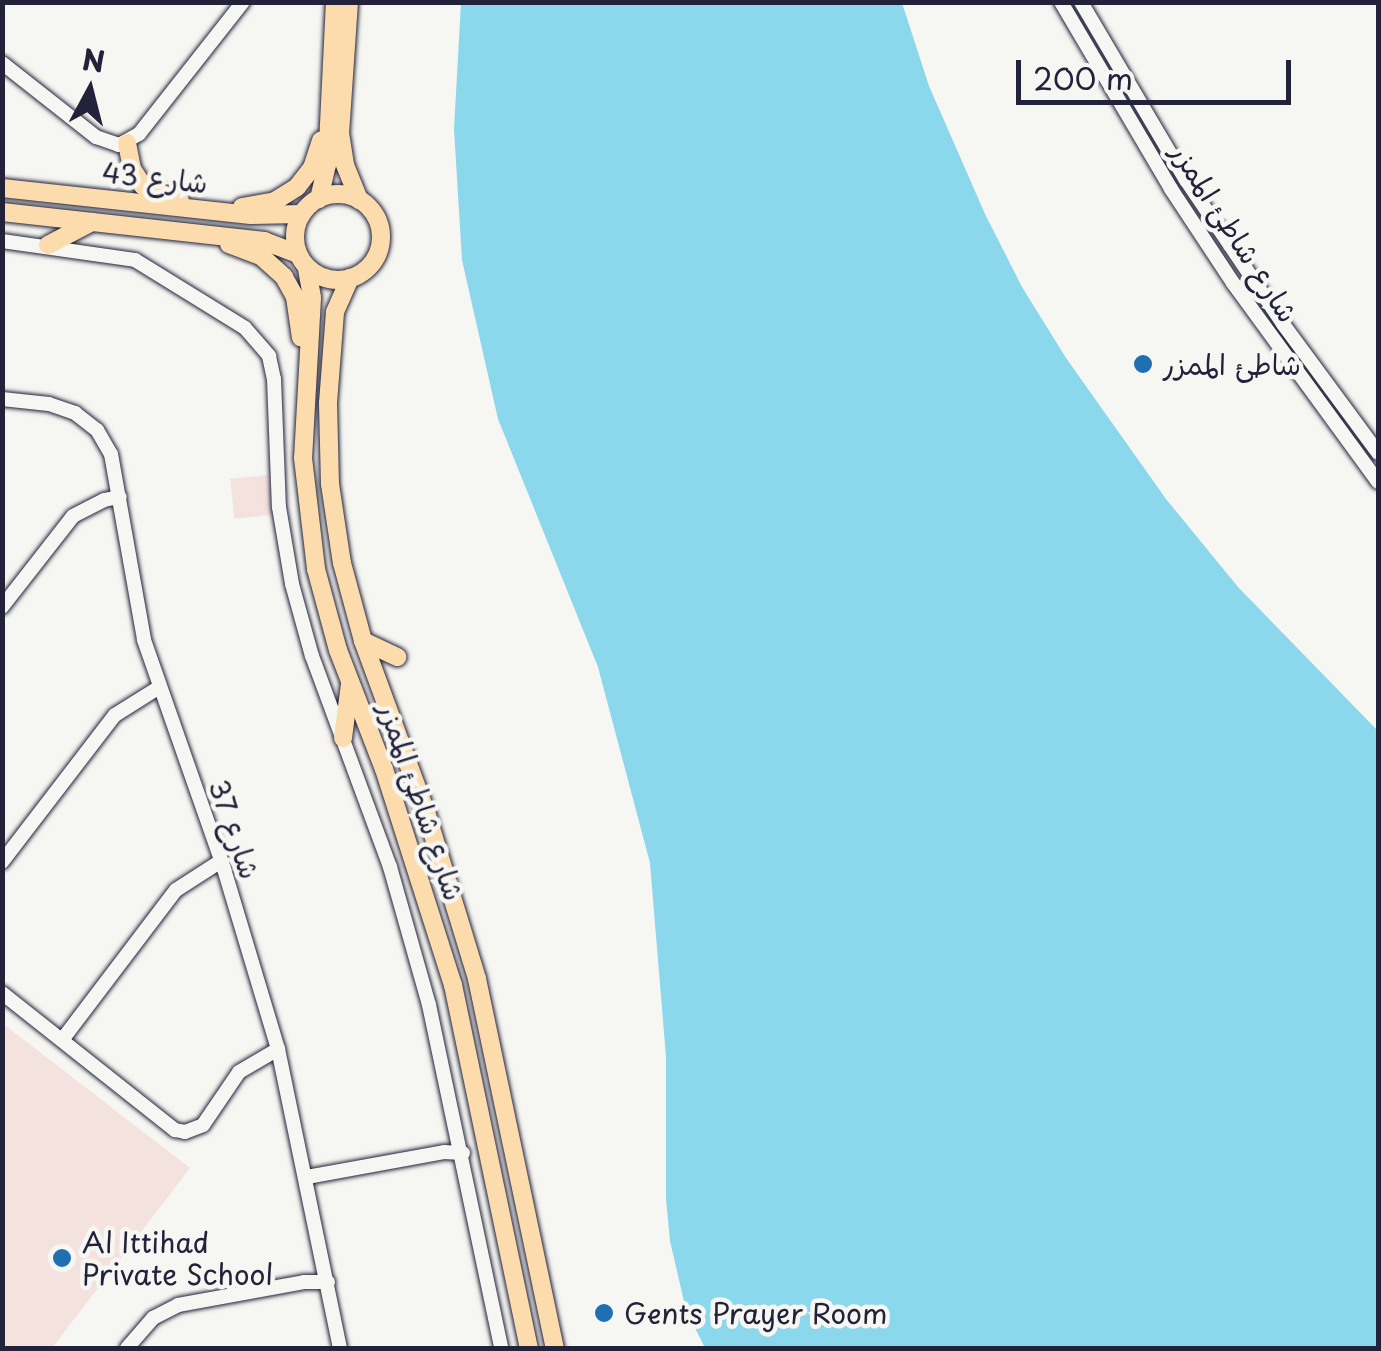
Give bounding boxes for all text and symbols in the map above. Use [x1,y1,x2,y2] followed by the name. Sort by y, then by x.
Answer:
[80,37,107,82] text: N
[40,40,140,140] north arrow
[1021,40,1296,102] scale bar
[1033,55,1133,100] text: 200 m
[1164,136,1306,328] street label: شارع شاطئ الممزر
[101,155,209,199] street label: شارع 43
[1163,347,1301,381] place label: شاطئ الممزر
[1132,353,1154,375] marker: شاطئ الممزر
[372,697,472,905] street label: شارع شاطئ الممزر
[202,775,268,883] street label: شارع 37
[82,1225,274,1291] place label: Al Ittihad Private School
[51,1247,73,1269] marker: Al Ittihad Private School
[624,1296,888,1330] place label: Gents Prayer Room
[593,1302,615,1324] marker: Gents Prayer Room

